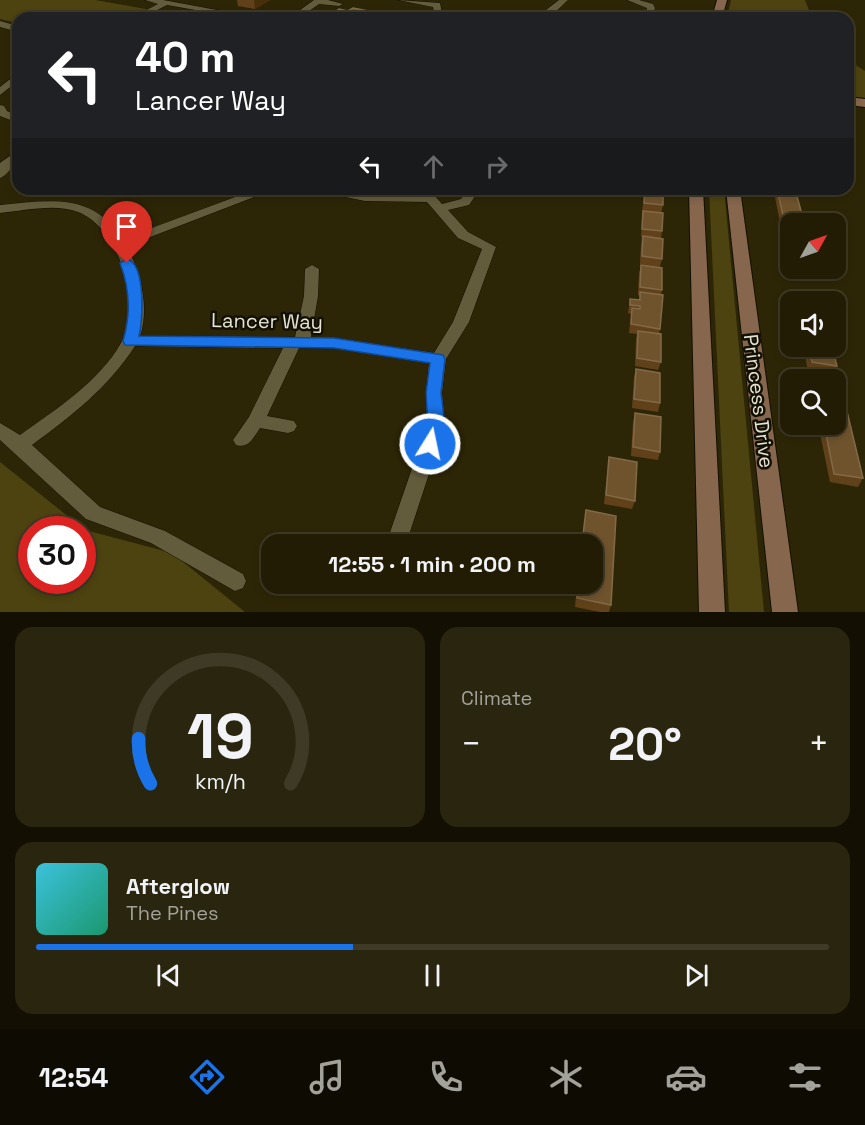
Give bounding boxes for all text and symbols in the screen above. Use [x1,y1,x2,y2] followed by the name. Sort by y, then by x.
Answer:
[135,31,235,84] text: 40 m
[36,36,114,114] icon: left
[135,83,286,118] text: Lancer Way
[354,150,387,183] icon: left
[417,150,450,183] icon: ahead
[480,150,513,183] icon: right
[101,201,152,263] pin
[110,210,143,243] icon: arrive
[780,213,846,279] north arrow
[780,213,846,435] map controls
[780,291,846,357] button: sound
[211,307,323,335] street label: Lancer Way
[738,333,780,469] street label: Princess Drive
[780,369,846,435] button: search
[398,412,462,476] position arrow
[18,516,96,594] speed limit sign: 30
[328,550,536,578] text: 12:55 · 1 min · 200 m
[461,685,532,711] text: Climate
[187,697,253,776] text: 19
[608,716,682,773] text: 20°
[461,723,481,765] text: −
[809,723,829,765] text: +
[194,768,246,795] text: km/h
[126,872,230,900] text: Afterglow
[126,900,219,926] text: The Pines
[152,959,185,992] icon: previous
[416,959,449,992] icon: pause
[680,959,713,992] icon: next
[186,1056,228,1098] icon: directions
[306,1056,348,1098] icon: music
[425,1056,467,1098] icon: phone
[545,1056,587,1098] icon: climate
[665,1056,707,1098] icon: car
[784,1056,826,1098] icon: filters
[39,1060,108,1095] text: 12:54

